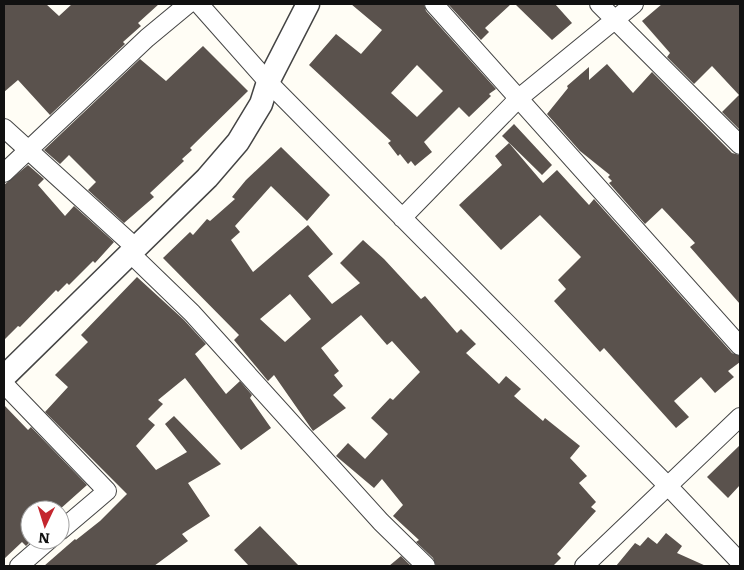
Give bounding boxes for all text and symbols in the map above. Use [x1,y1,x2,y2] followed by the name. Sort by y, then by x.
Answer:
[20,500,70,550] north arrow
[37,529,51,549] text: N

